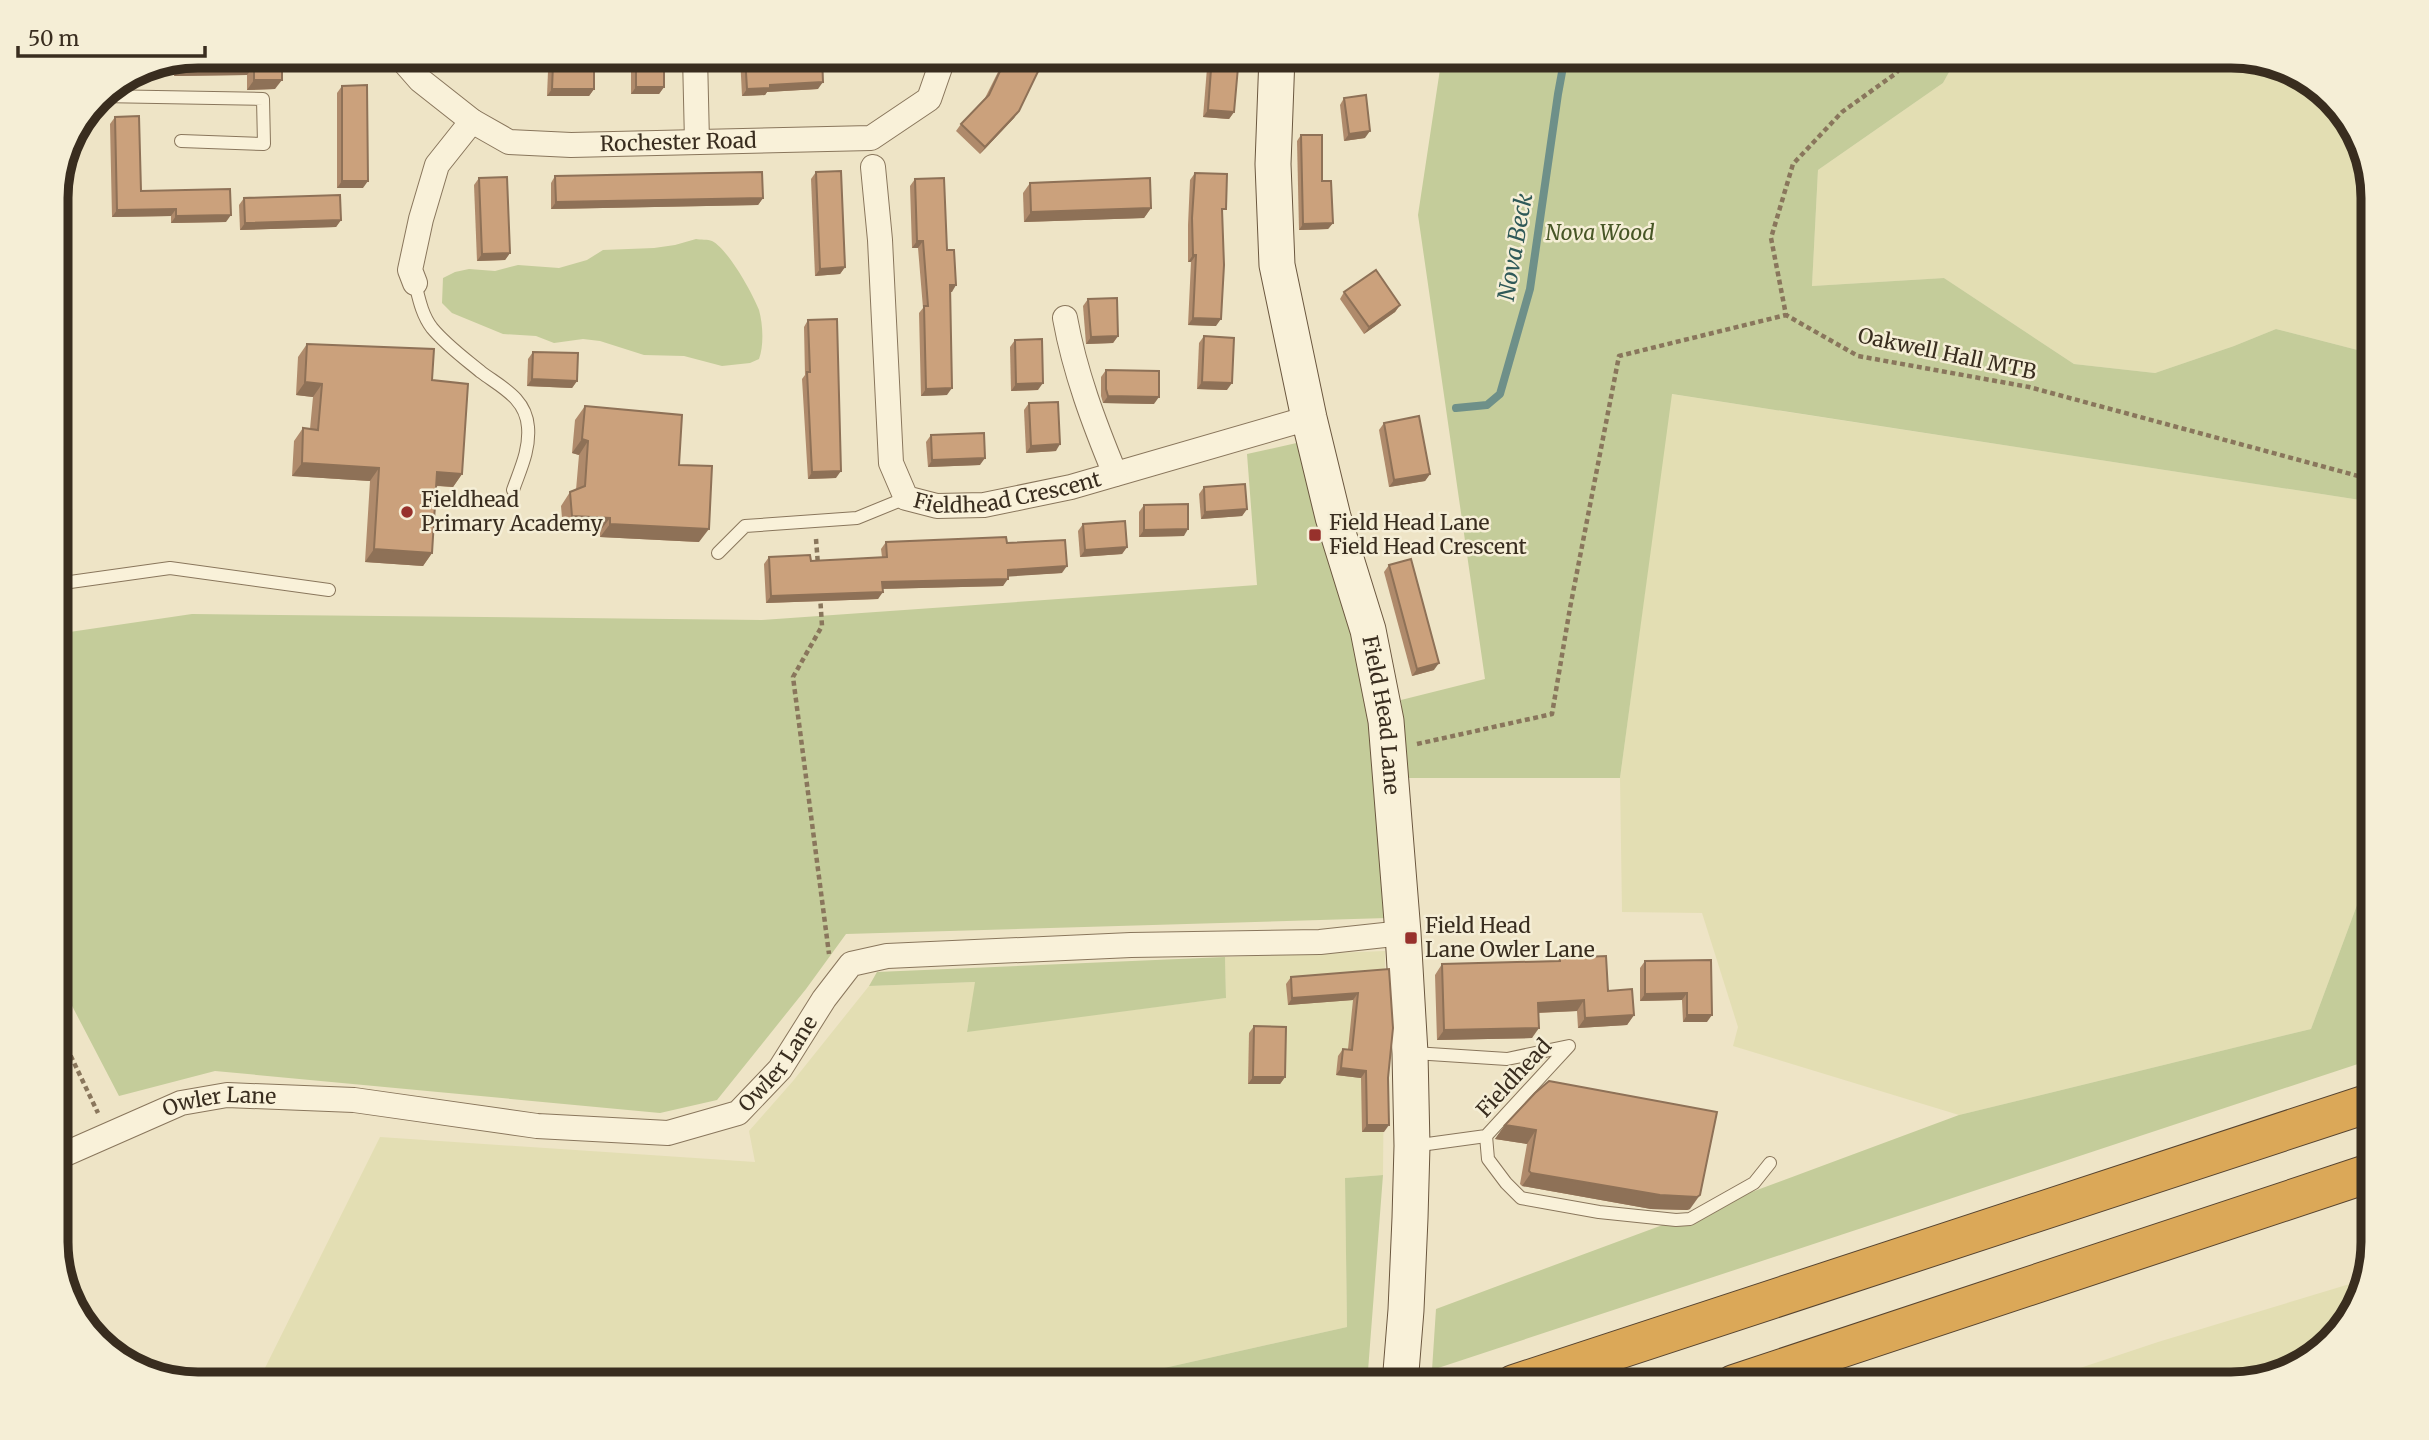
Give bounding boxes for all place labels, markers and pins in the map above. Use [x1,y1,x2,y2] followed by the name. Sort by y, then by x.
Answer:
[421,486,603,537] place label: Fieldhead Primary Academy
[399,504,415,520] marker: Fieldhead Primary Academy
[1329,509,1527,560] place label: Field Head Lane Field Head Crescent
[1307,527,1323,543] marker: Field Head Lane Field Head Crescent
[1425,912,1595,963] place label: Field Head Lane Owler Lane
[1403,930,1419,946] marker: Field Head Lane Owler Lane

